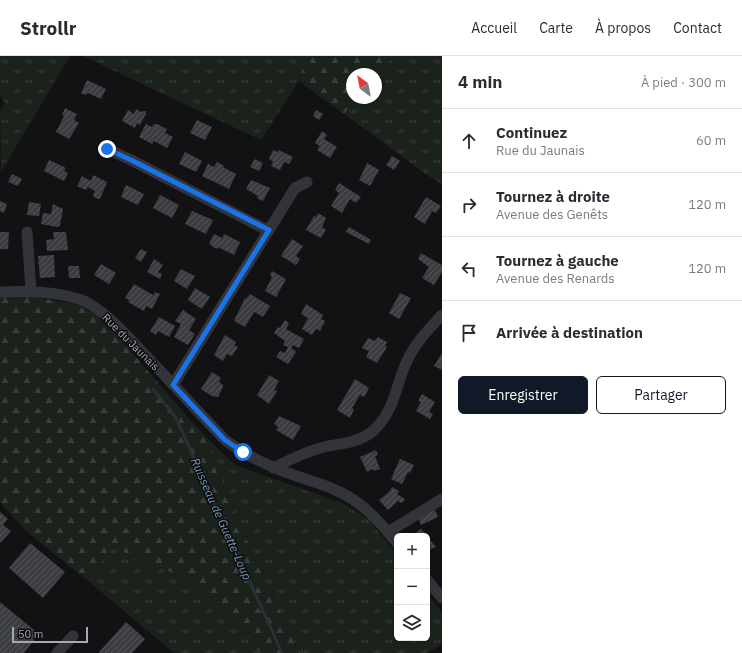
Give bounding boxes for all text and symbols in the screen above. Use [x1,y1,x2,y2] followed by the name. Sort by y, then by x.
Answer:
[20,16,76,40] text: Strollr
[471,19,517,37] text: Accueil
[539,19,573,37] text: Carte
[595,19,651,37] text: À propos
[673,19,722,37] text: Contact
[346,68,382,104] north arrow
[458,71,502,93] text: 4 min
[641,74,726,91] text: À pied · 300 m
[496,123,567,142] text: Continuez
[458,130,480,152] icon: ahead
[696,132,726,149] text: 60 m
[98,140,116,158] route end
[496,142,585,159] text: Rue du Jaunais
[496,187,610,206] text: Tournez à droite
[458,194,480,216] icon: right
[688,196,726,213] text: 120 m
[496,206,608,223] text: Avenue des Genêts
[496,251,619,270] text: Tournez à gauche
[458,258,480,280] icon: left
[688,260,726,277] text: 120 m
[496,270,615,287] text: Avenue des Renards
[99,310,163,374] street label: Rue du Jaunais
[458,322,480,344] icon: arrive
[496,323,643,342] text: Arrivée à destination
[458,376,588,414] button: Enregistrer
[596,376,726,414] button: Partager
[234,443,252,461] route start
[188,455,255,582] water label: Ruisseau de Guette-Loup
[394,533,430,641] map controls
[394,533,430,569] button: +
[394,569,430,605] button: −
[394,605,430,641] button: layers
[12,625,88,644] scale bar
[18,627,43,641] text: 50 m

